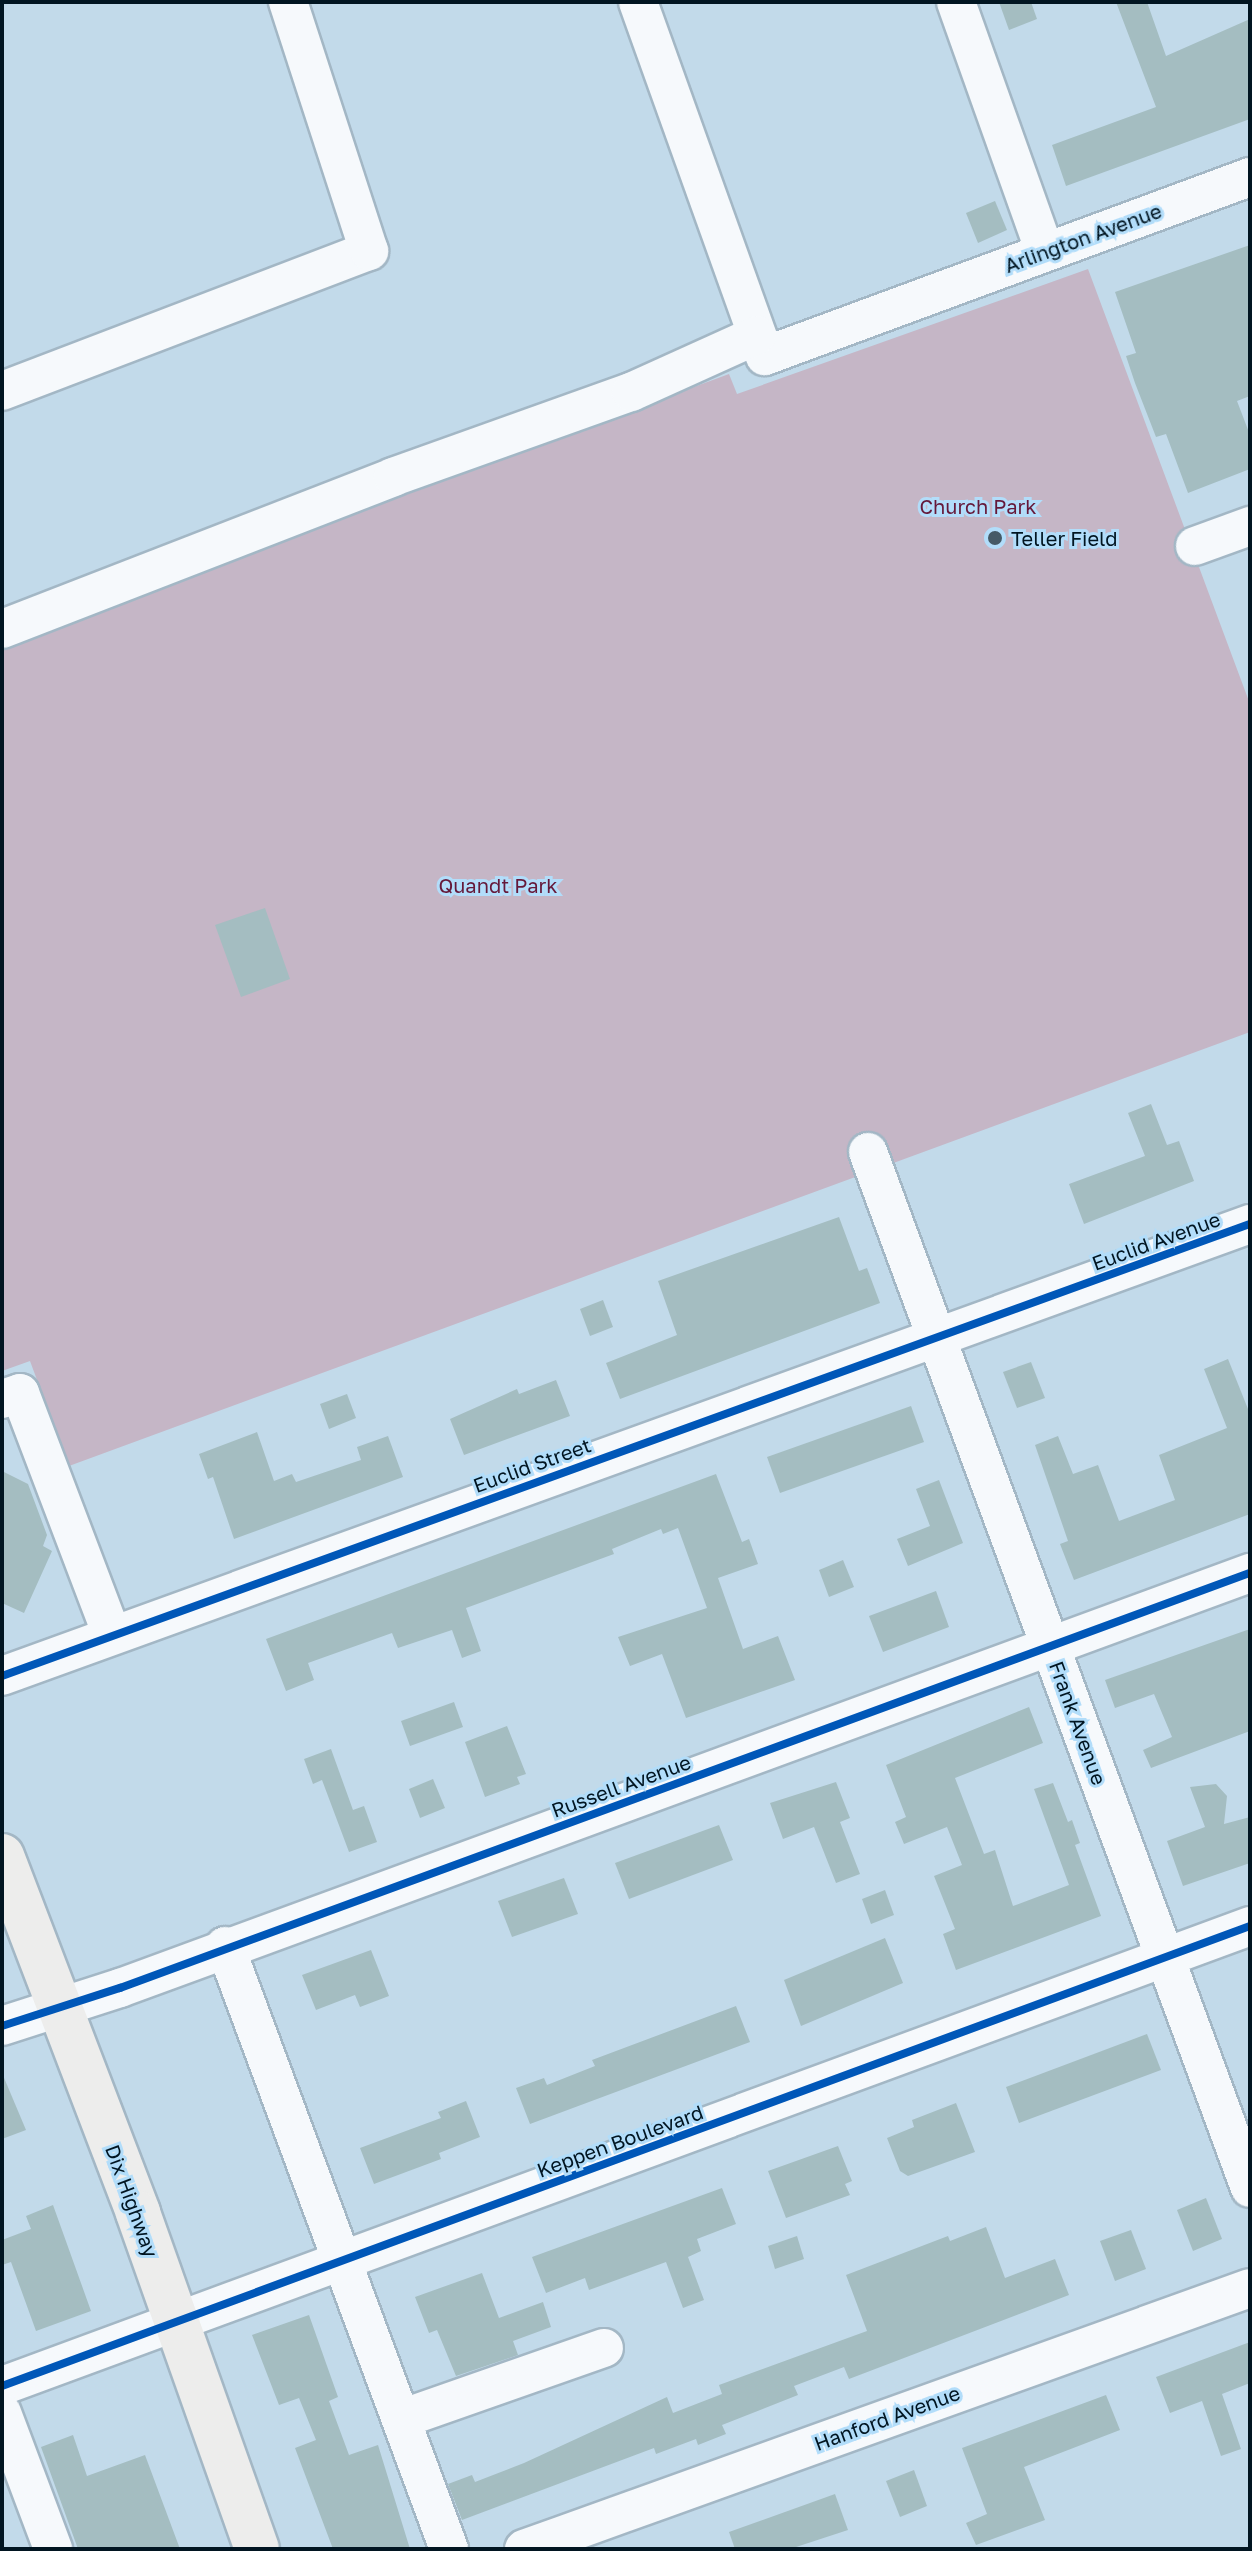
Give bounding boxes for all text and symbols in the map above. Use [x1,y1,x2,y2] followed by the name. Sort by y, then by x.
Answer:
[1001,198,1165,278] street label: Arlington Avenue
[919,494,1037,518] park label: Church Park
[1011,526,1118,550] place label: Teller Field
[986,529,1004,547] marker: Teller Field
[438,873,558,897] park label: Quandt Park
[1089,1207,1223,1275] street label: Euclid Avenue
[470,1433,594,1497] street label: Euclid Street
[1044,1658,1112,1788] street label: Frank Avenue
[548,1750,694,1822] street label: Russell Avenue
[534,2100,706,2182] street label: Keppen Boulevard
[101,2141,163,2261] street label: Dix Highway
[811,2380,963,2456] street label: Hanford Avenue

